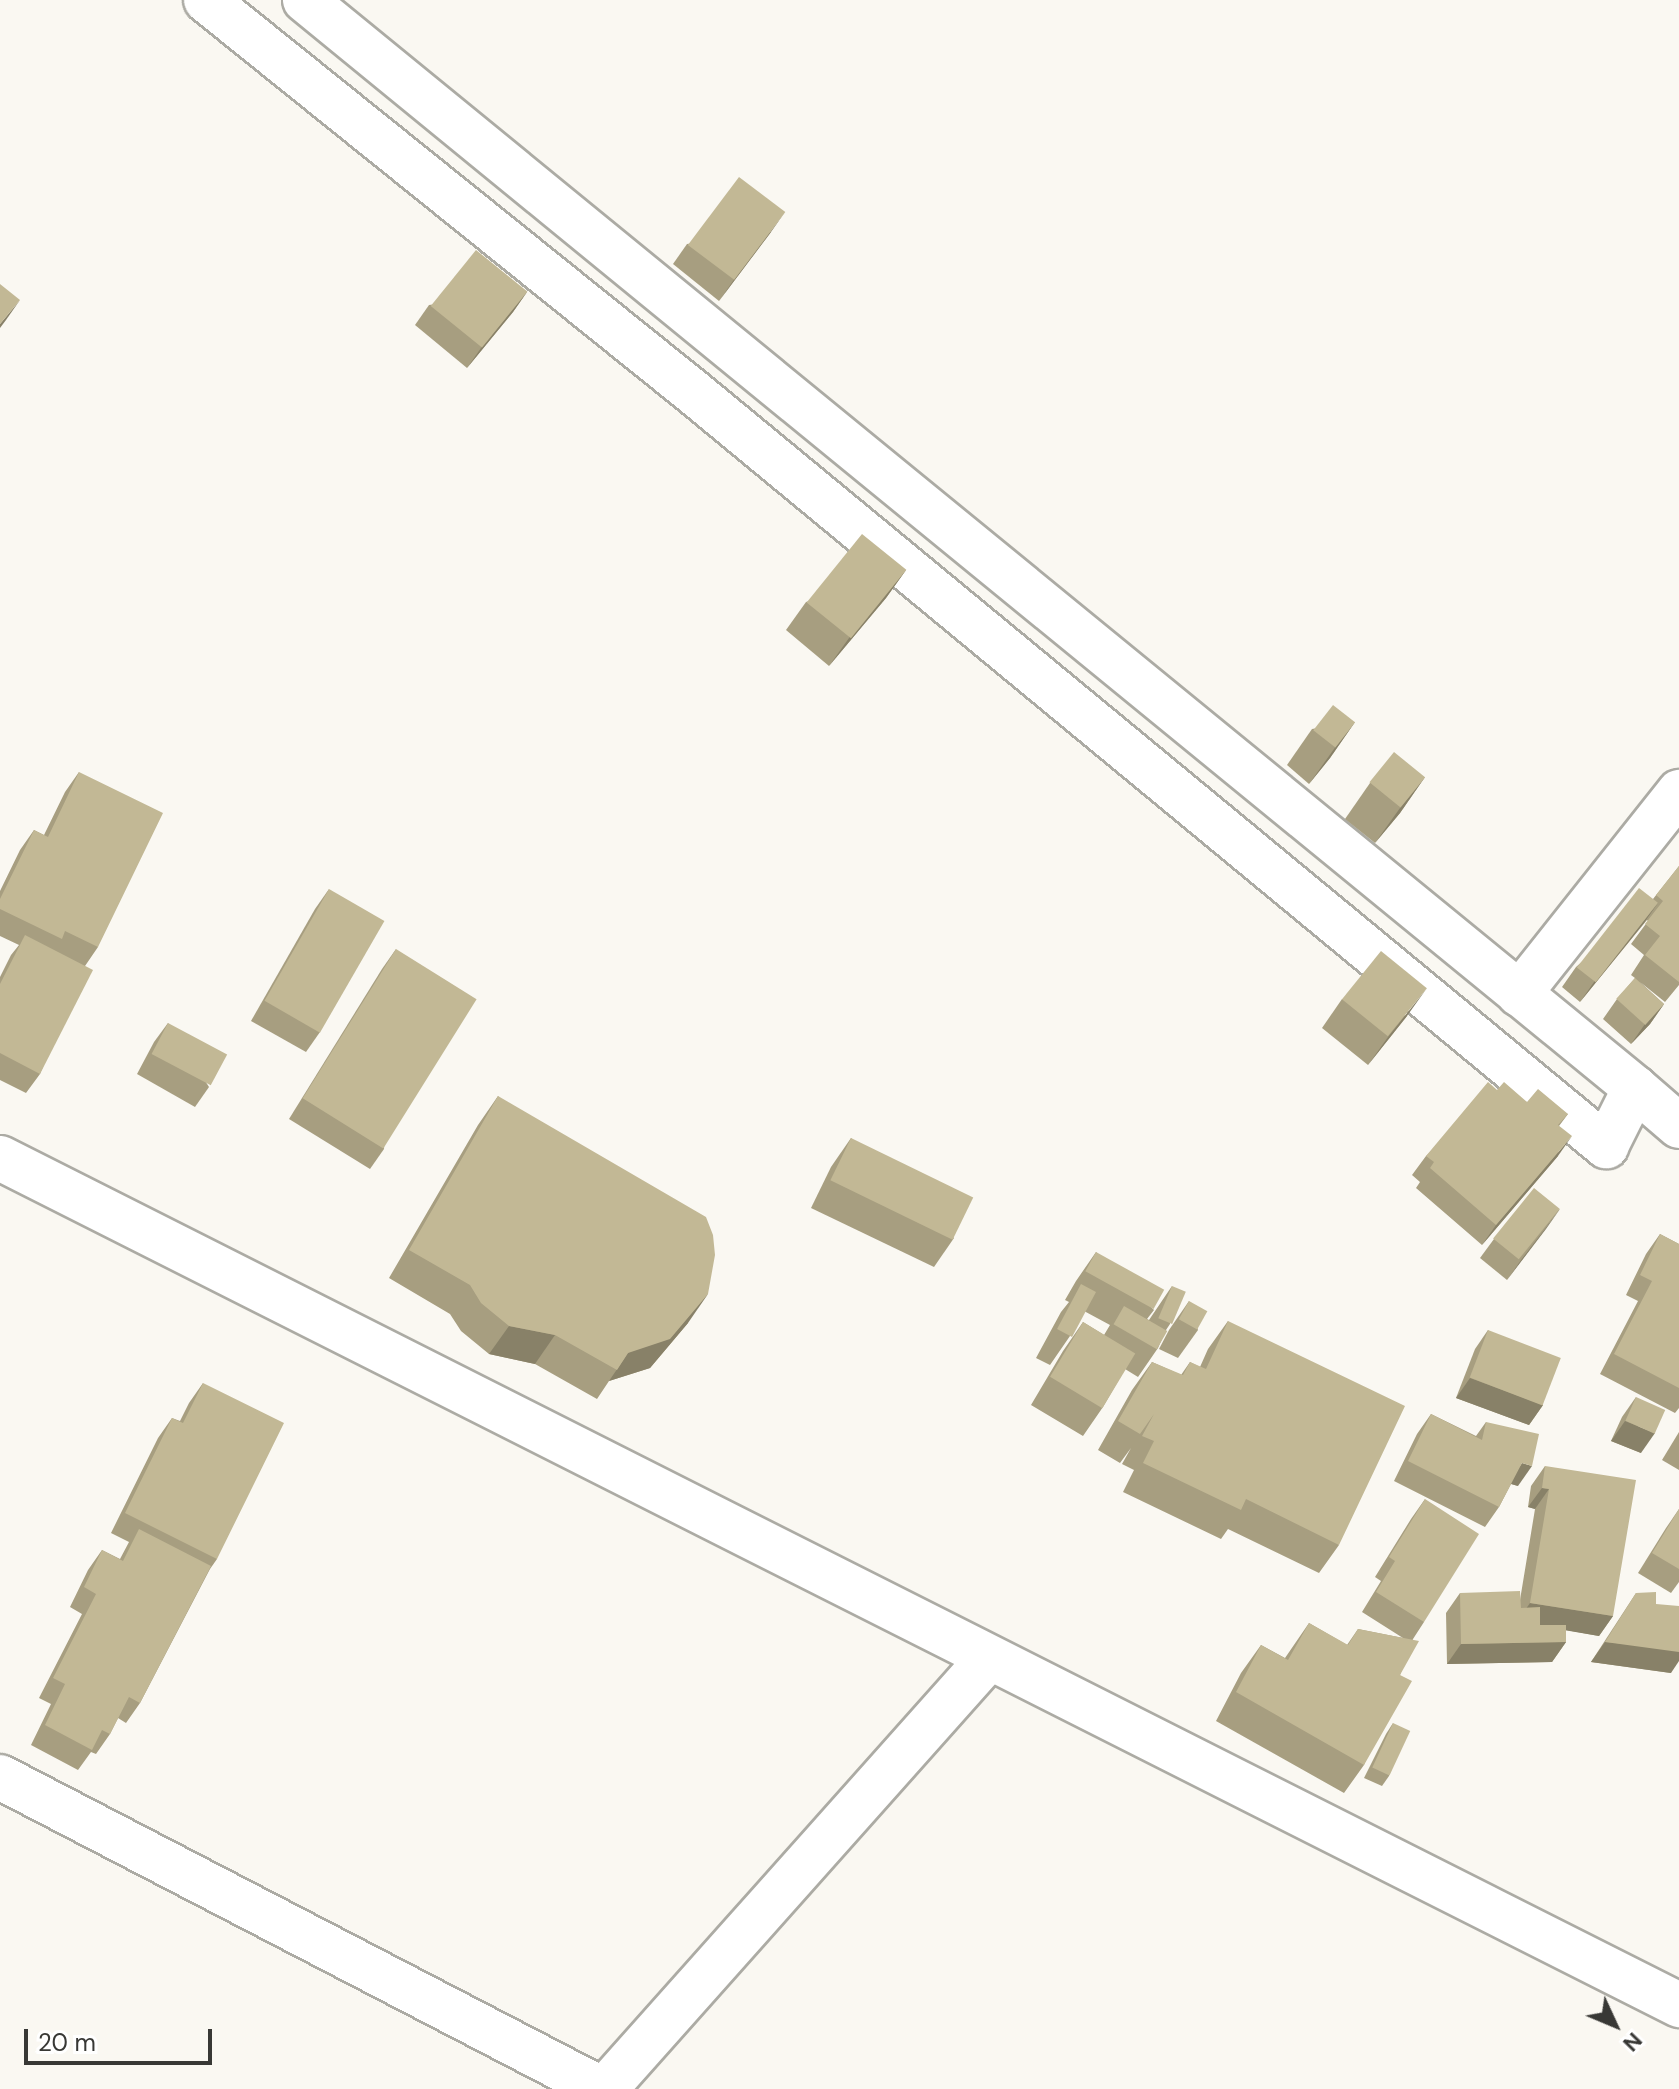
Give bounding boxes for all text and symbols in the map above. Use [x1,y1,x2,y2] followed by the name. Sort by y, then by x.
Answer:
[1575,1985,1655,2065] north arrow
[28,2013,216,2063] scale bar
[1617,2026,1649,2058] text: N
[38,2027,96,2058] text: 20 m

